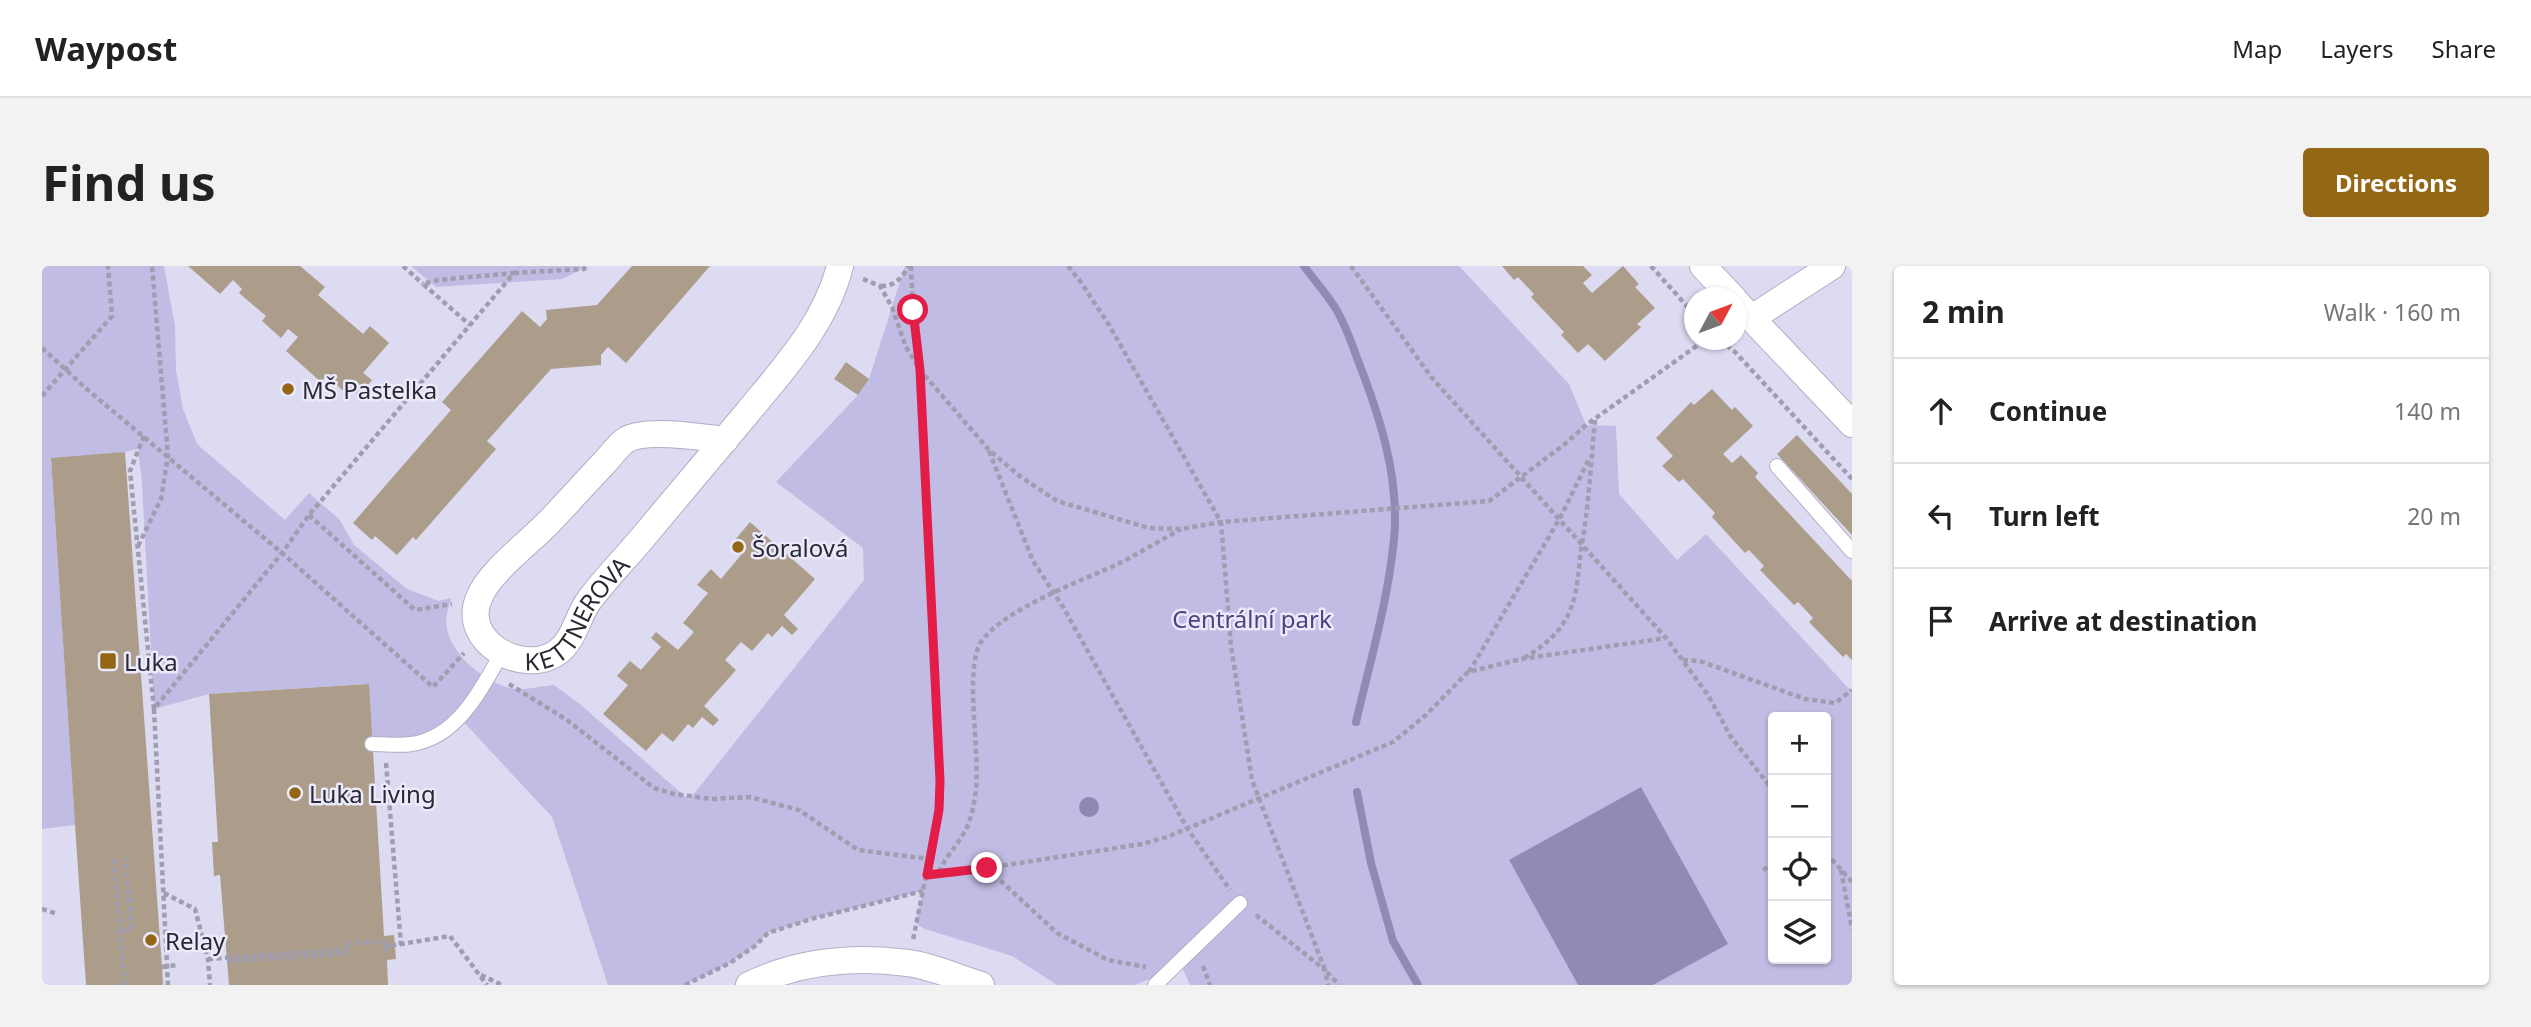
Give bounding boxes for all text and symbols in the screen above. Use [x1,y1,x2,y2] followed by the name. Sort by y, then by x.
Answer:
[35,26,177,71] text: Waypost
[2232,32,2282,65] text: Map
[2320,32,2394,65] text: Layers
[2432,32,2496,65] text: Share
[2303,148,2489,217] button: Directions
[42,149,216,215] text: Find us
[1684,287,1747,350] north arrow
[1922,291,2005,332] text: 2 min
[897,294,928,325] route start
[2324,296,2461,328] text: Walk · 160 m
[302,373,437,406] place label: MŠ Pastelka
[280,381,296,397] marker: MŠ Pastelka
[1922,392,1960,430] icon: ahead
[1989,393,2107,429] text: Continue
[2394,395,2461,427] text: 140 m
[1922,497,1960,535] icon: left
[1989,498,2100,534] text: Turn left
[2407,500,2461,532] text: 20 m
[752,531,848,564] place label: Šoralová
[730,539,746,555] marker: Šoralová
[524,548,636,677] street label: KETTNEROVA
[1172,602,1332,635] park label: Centrální park
[1922,602,1960,640] icon: arrive
[1989,603,2258,639] text: Arrive at destination
[124,645,178,678] place label: Luka
[98,651,118,671] marker: Luka
[1768,712,1831,964] map controls
[1768,712,1831,775] button: +
[1768,775,1831,838] button: −
[309,777,436,810] place label: Luka Living
[287,785,303,801] marker: Luka Living
[1768,838,1831,901] button: locate
[971,852,1002,883] route end
[1768,901,1831,964] button: layers
[165,924,226,957] place label: Relay
[143,932,159,948] marker: Relay

